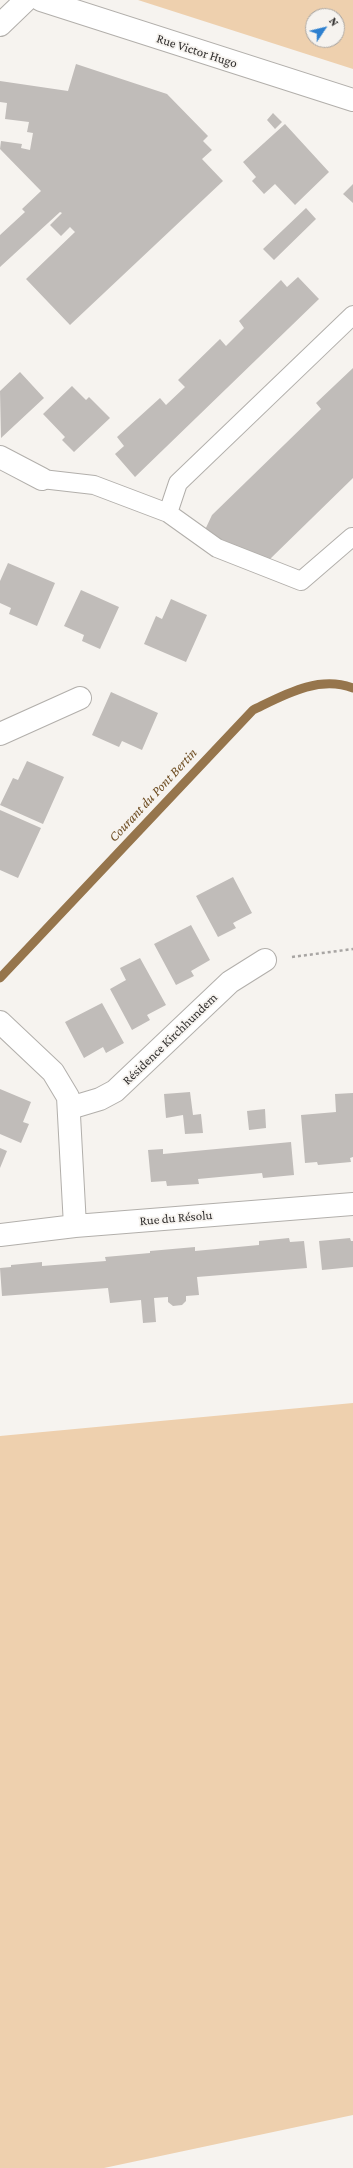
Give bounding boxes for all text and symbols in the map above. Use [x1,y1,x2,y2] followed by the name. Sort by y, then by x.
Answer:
[305,8,345,48] north arrow
[327,15,341,28] text: N
[155,31,239,71] street label: Rue Victor Hugo
[105,745,201,845] water label: Courant du Pont Bertin
[119,990,221,1088] street label: Résidence Kirchhundem
[139,1207,213,1229] street label: Rue du Résolu

